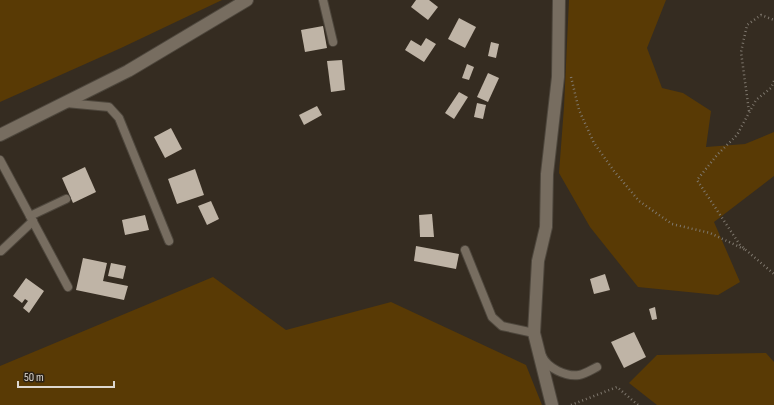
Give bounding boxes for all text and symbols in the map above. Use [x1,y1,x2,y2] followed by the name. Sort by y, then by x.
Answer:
[18,363,114,389] scale bar
[24,370,44,385] text: 50 m

